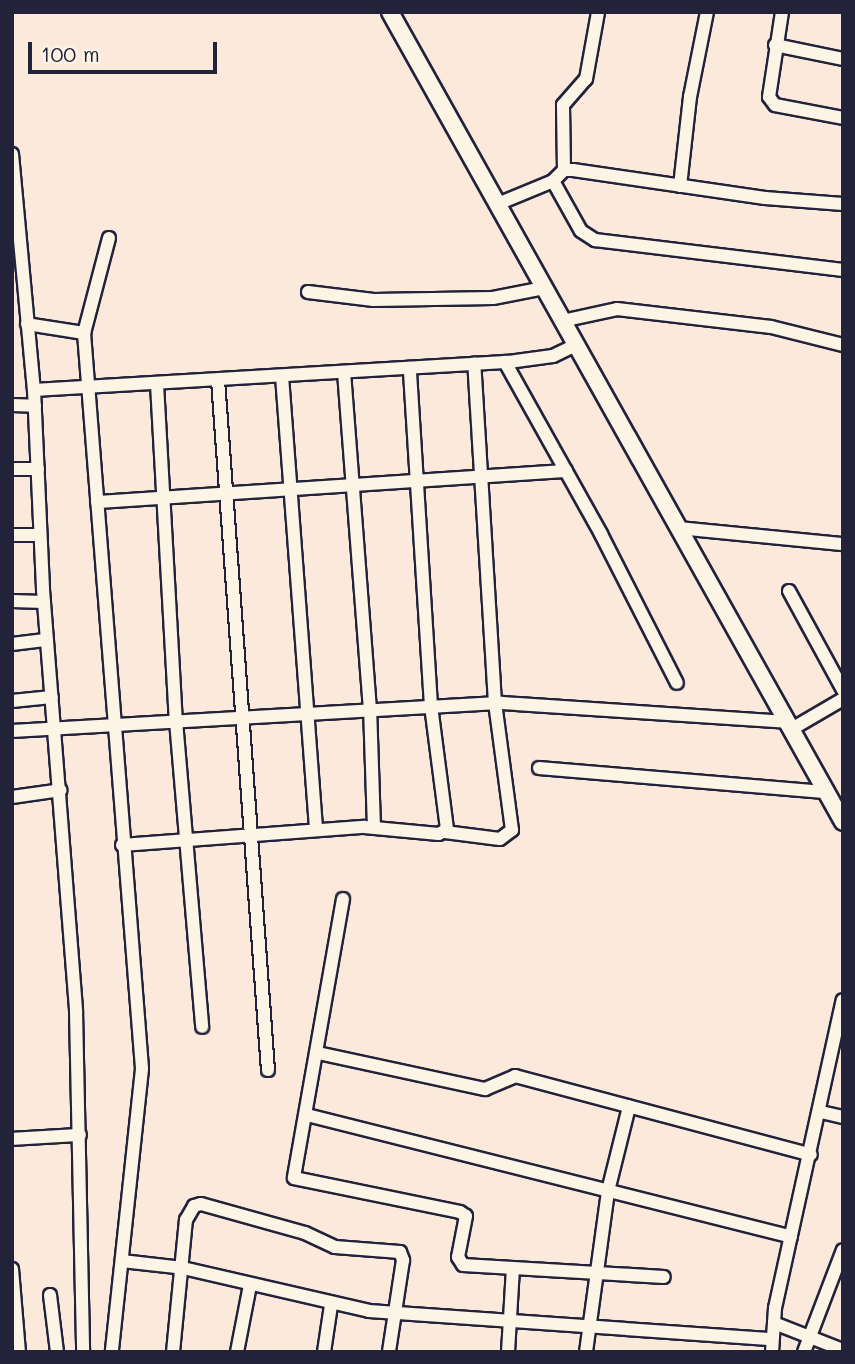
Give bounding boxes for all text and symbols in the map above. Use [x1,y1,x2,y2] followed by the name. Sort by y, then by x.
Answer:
[32,28,220,72] scale bar
[41,40,100,67] text: 100 m

